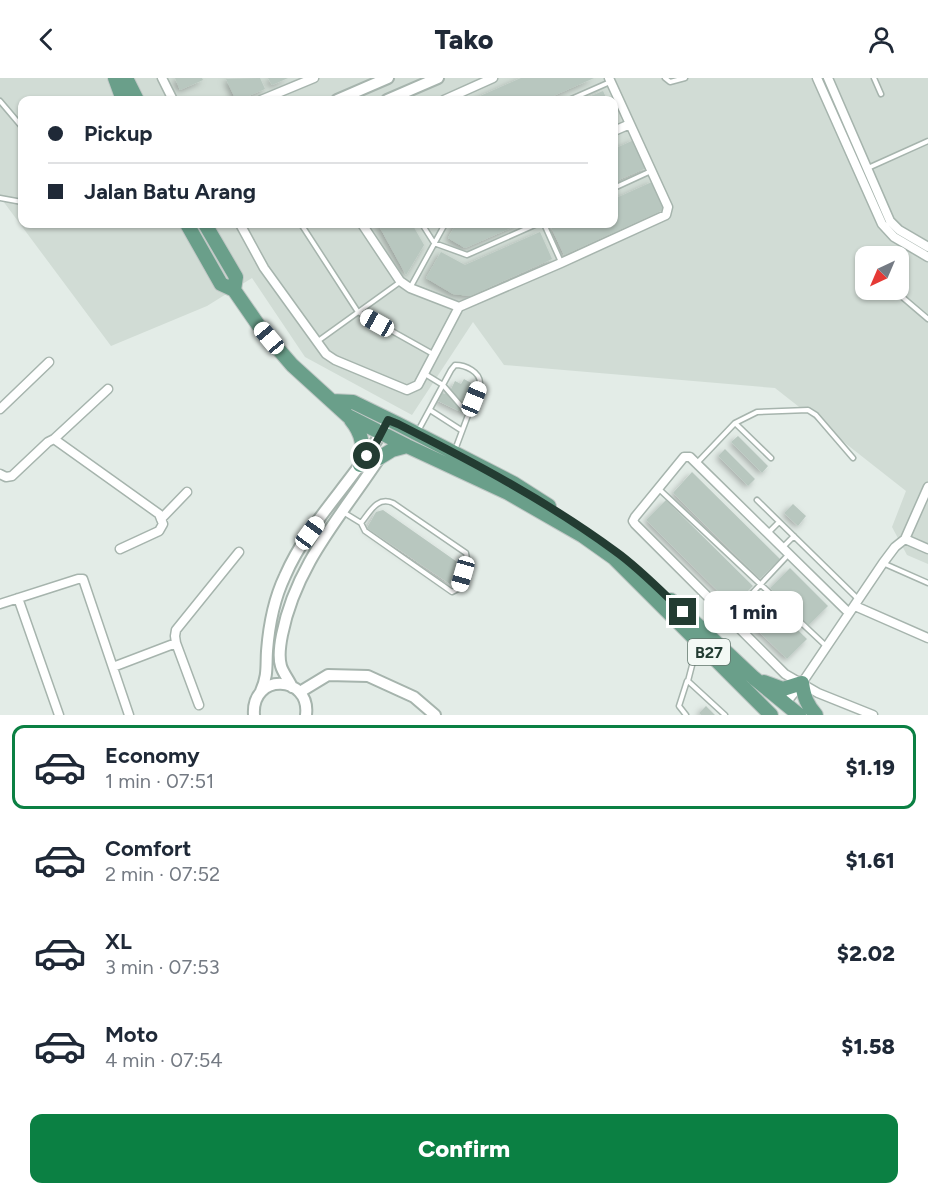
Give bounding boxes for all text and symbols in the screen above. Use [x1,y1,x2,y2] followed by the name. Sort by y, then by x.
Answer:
[30,23,63,56] icon: back
[435,23,493,56] text: Tako
[865,23,898,56] icon: person
[84,120,153,147] text: Pickup
[84,178,256,205] text: Jalan Batu Arang
[855,246,909,300] north arrow
[855,246,909,300] map controls
[357,306,397,340] car
[251,318,287,358] car
[459,379,489,419] car
[353,442,380,469] route start
[292,513,328,553] car
[449,554,477,594] car
[704,591,803,633] callout: 1 min
[669,598,696,625] route end
[730,600,777,624] text: 1 min
[688,639,730,665] road number: B27
[33,740,87,794] icon: car
[105,742,200,769] text: Economy
[845,754,895,781] text: $1.19
[105,769,214,793] text: 1 min · 07:51
[33,833,87,887] icon: car
[105,835,191,862] text: Comfort
[845,847,895,874] text: $1.61
[105,862,220,886] text: 2 min · 07:52
[33,926,87,980] icon: car
[105,928,132,955] text: XL
[837,940,895,967] text: $2.02
[105,955,220,979] text: 3 min · 07:53
[33,1019,87,1073] icon: car
[105,1021,158,1048] text: Moto
[841,1033,895,1060] text: $1.58
[105,1048,223,1072] text: 4 min · 07:54
[30,1114,898,1183] button: Confirm

